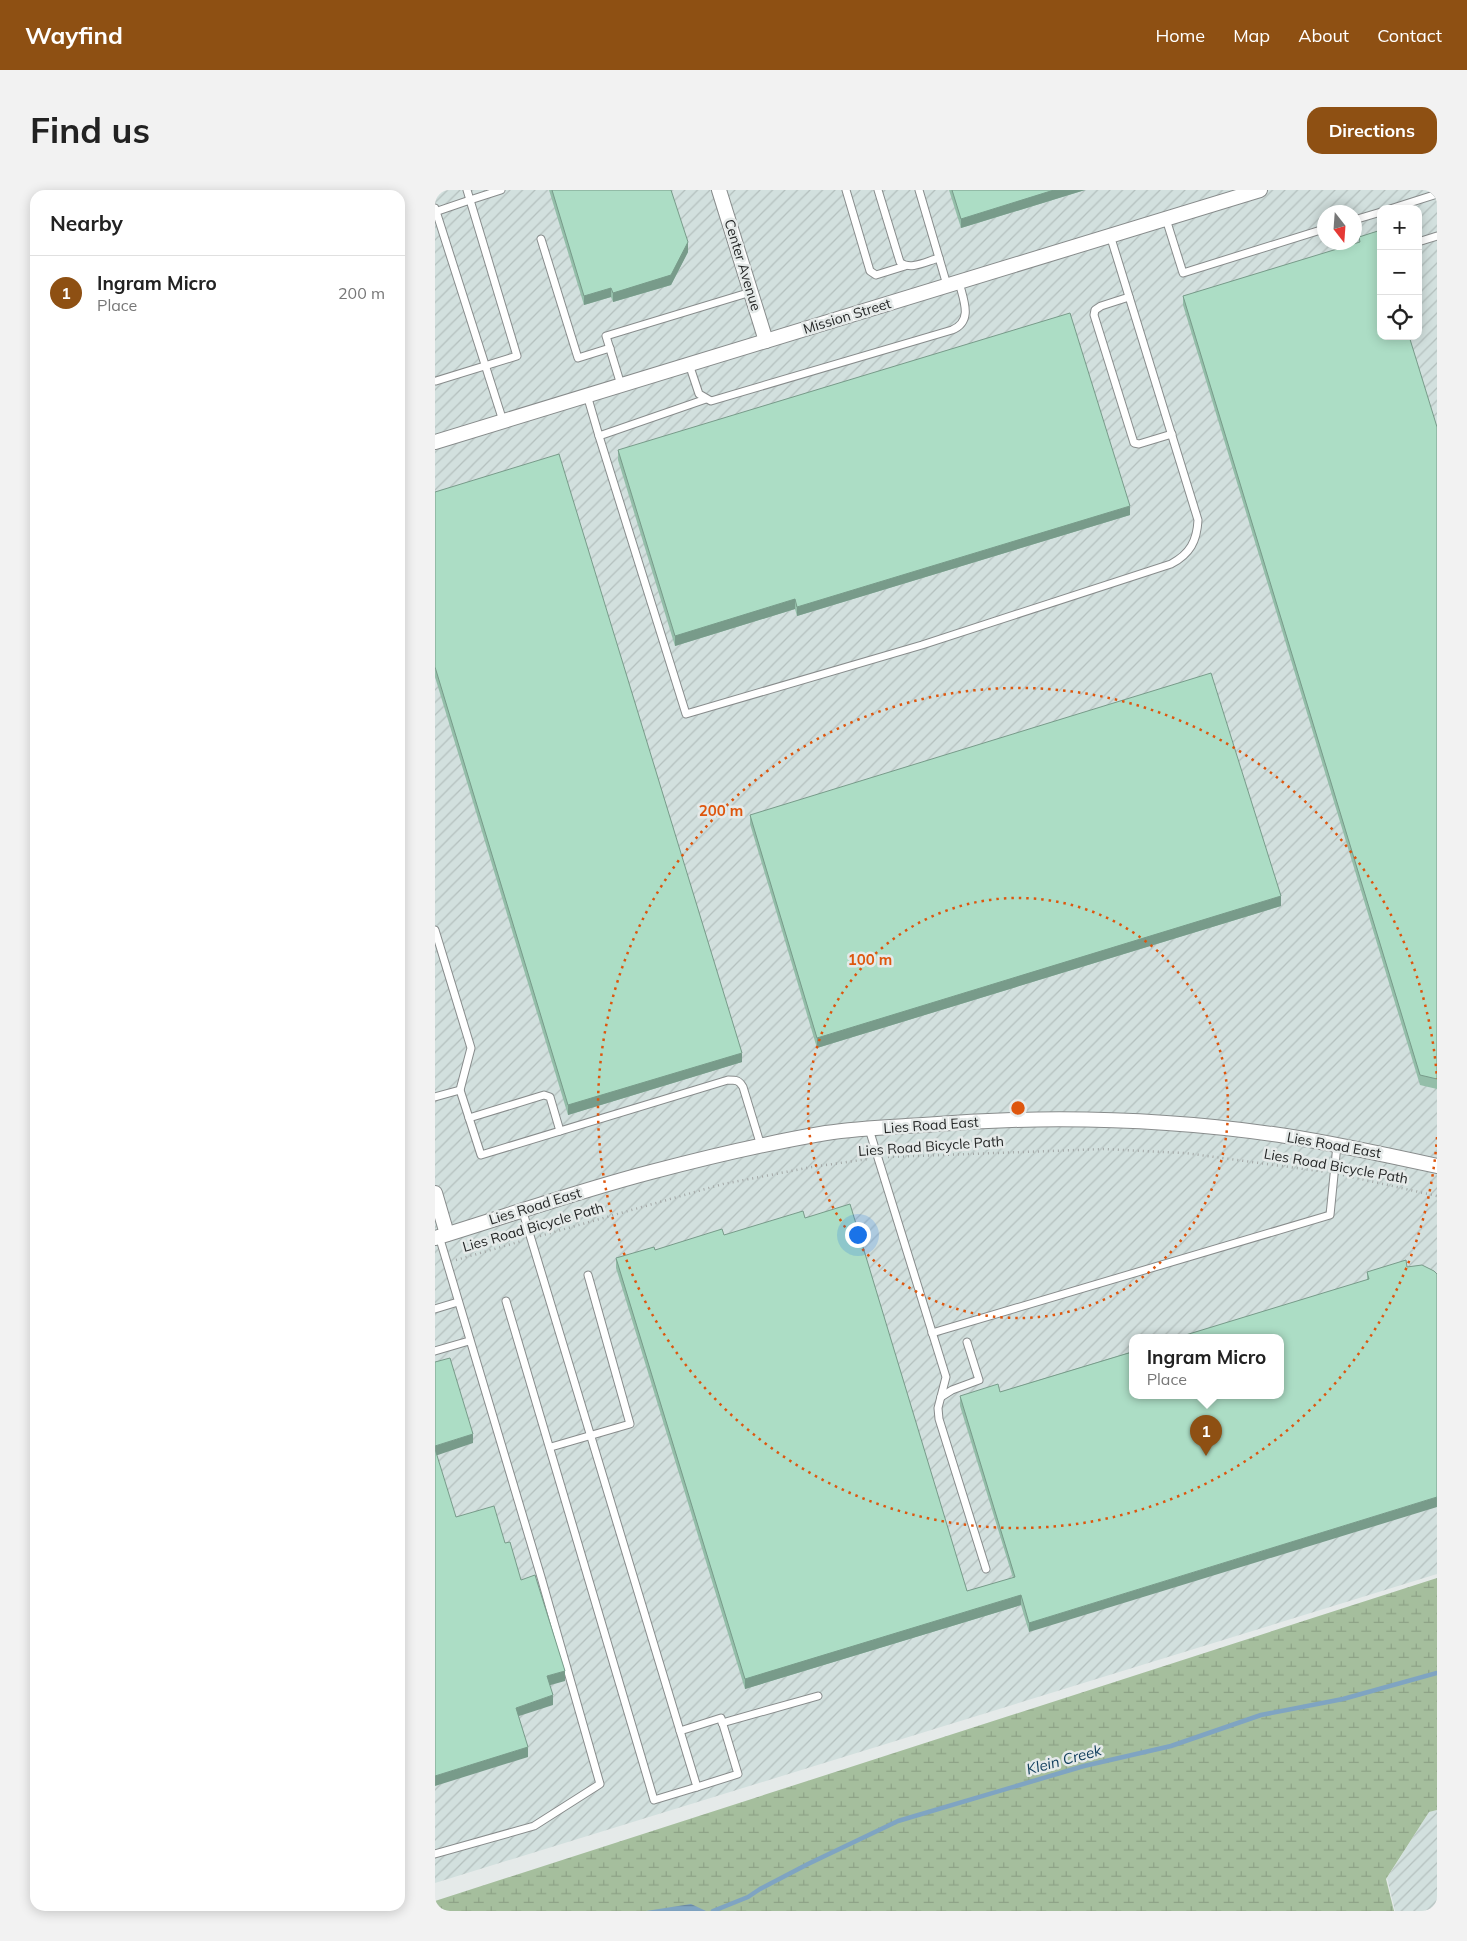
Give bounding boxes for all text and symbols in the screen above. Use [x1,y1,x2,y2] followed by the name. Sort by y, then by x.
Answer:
[25,20,123,50] text: Wayfind
[1155,24,1205,47] text: Home
[1233,24,1270,47] text: Map
[1298,24,1349,47] text: About
[1377,24,1442,47] text: Contact
[1307,107,1437,154] button: Directions
[30,108,150,152] text: Find us
[1317,205,1362,250] north arrow
[1377,205,1422,340] map controls
[1377,205,1422,250] button: +
[50,210,123,236] text: Nearby
[721,217,765,313] street label: Center Avenue
[1377,250,1422,295] button: −
[97,271,217,295] text: Ingram Micro
[61,283,71,303] text: 1
[338,283,385,303] text: 200 m
[801,294,893,338] street label: Mission Street
[97,295,137,315] text: Place
[1377,295,1422,340] button: locate
[699,801,743,820] text: 200 m
[848,950,892,969] text: 100 m
[1009,1099,1027,1117] centre of rings
[883,1113,979,1137] street label: Lies Road East
[1285,1128,1383,1162] street label: Lies Road East
[857,1132,1005,1160] street label: Lies Road Bicycle Path
[1262,1144,1410,1188] street label: Lies Road Bicycle Path
[487,1183,583,1229] street label: Lies Road East
[460,1198,606,1256] street label: Lies Road Bicycle Path
[845,1222,871,1248] your location
[1129,1334,1284,1399] popup
[1147,1345,1266,1369] text: Ingram Micro
[1147,1369,1187,1389] text: Place
[1190,1415,1222,1456] pin: 1
[1024,1740,1105,1779] water label: Klein Creek

